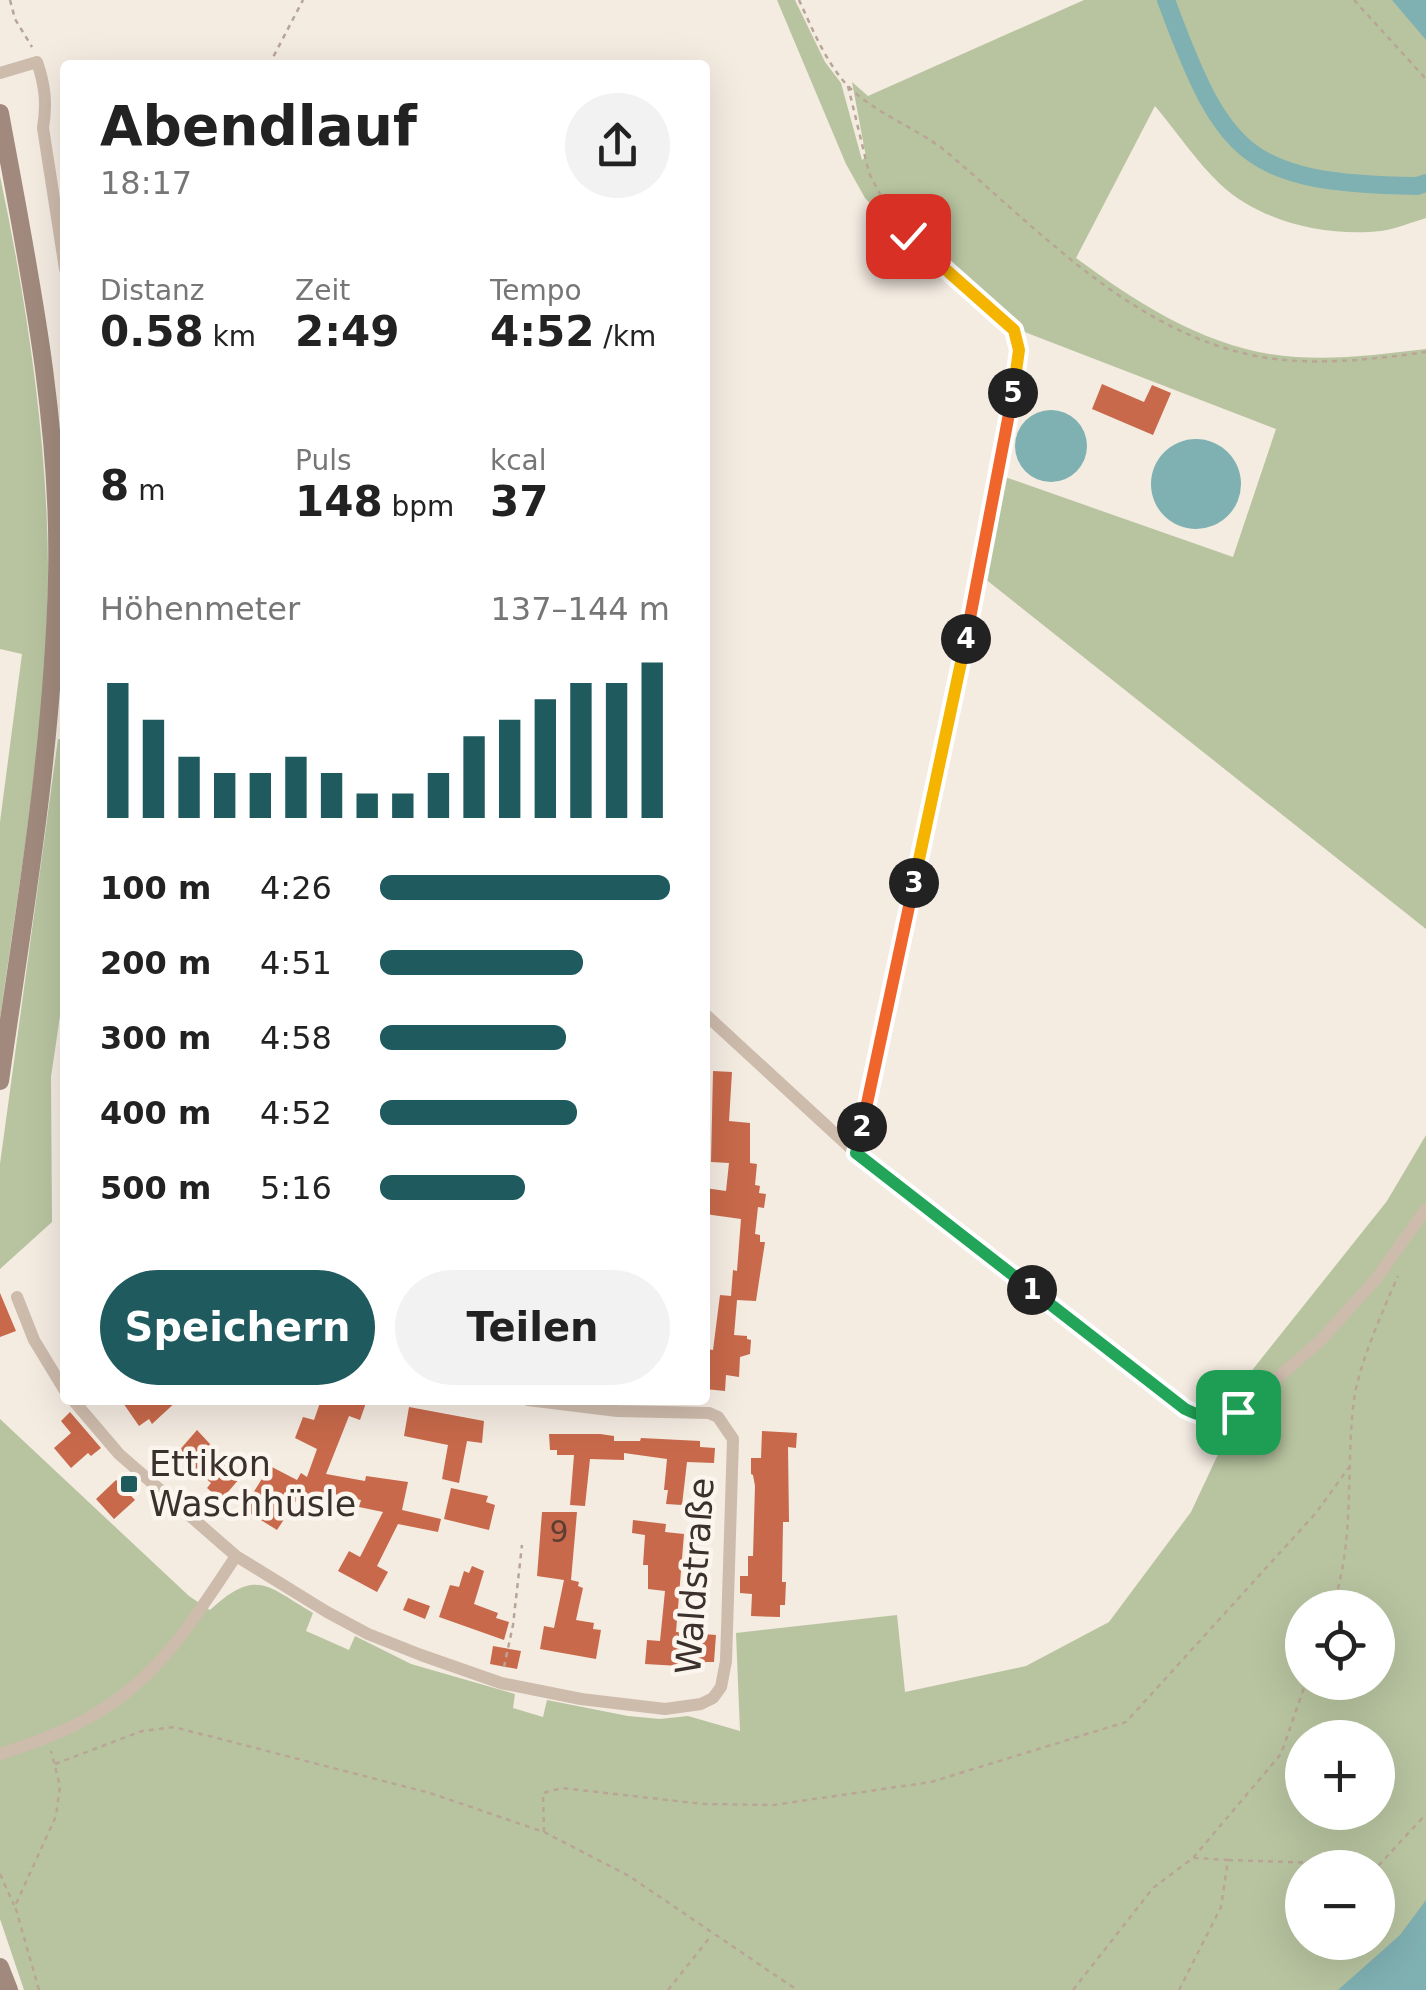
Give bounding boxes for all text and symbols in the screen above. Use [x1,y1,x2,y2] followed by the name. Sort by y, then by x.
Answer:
[565,93,670,198] button: share
[100,94,417,158] text: Abendlauf
[100,164,192,202] text: 18:17
[866,194,951,279] pin
[881,209,936,264] icon: check
[100,274,205,307] text: Distanz
[295,274,350,307] text: Zeit
[490,274,582,307] text: Tempo
[100,307,204,356] text: 0.58
[295,307,399,356] text: 2:49
[490,307,594,356] text: 4:52
[204,320,256,353] text: km
[594,320,656,353] text: /km
[988,368,1038,418] pin: 5
[1003,376,1023,409] text: 5
[295,444,352,477] text: Puls
[490,444,547,477] text: kcal
[100,461,129,510] text: 8
[129,474,165,507] text: m
[295,477,383,526] text: 148
[490,477,548,526] text: 37
[383,490,454,523] text: bpm
[100,590,300,628] text: Höhenmeter
[491,590,670,628] text: 137–144 m
[941,614,991,664] pin: 4
[956,622,976,655] text: 4
[889,858,939,908] pin: 3
[904,866,924,899] text: 3
[100,869,211,907] text: 100 m
[260,869,332,907] text: 4:26
[100,944,211,982] text: 200 m
[260,944,332,982] text: 4:51
[100,1019,211,1057] text: 300 m
[260,1019,332,1057] text: 4:58
[100,1094,211,1132] text: 400 m
[260,1094,332,1132] text: 4:52
[837,1102,887,1152] pin: 2
[852,1110,872,1143] text: 2
[100,1169,211,1207] text: 500 m
[260,1169,332,1207] text: 5:16
[1007,1265,1057,1315] pin: 1
[100,1270,375,1385] button: Speichern
[395,1270,670,1385] button: Teilen
[1022,1273,1042,1306] text: 1
[1196,1370,1281,1455] pin
[1211,1385,1266,1440] icon: arrive
[149,1444,356,1524] place label: Ettikon Waschhüsle
[118,1473,140,1495] marker: Ettikon Waschhüsle
[668,1476,722,1676] street label: Waldstraße
[549,1514,569,1549] house number: 9
[1285,1590,1395,1960] map controls
[1285,1590,1395,1700] button: locate
[1285,1720,1395,1830] button: +
[1285,1850,1395,1960] button: −

